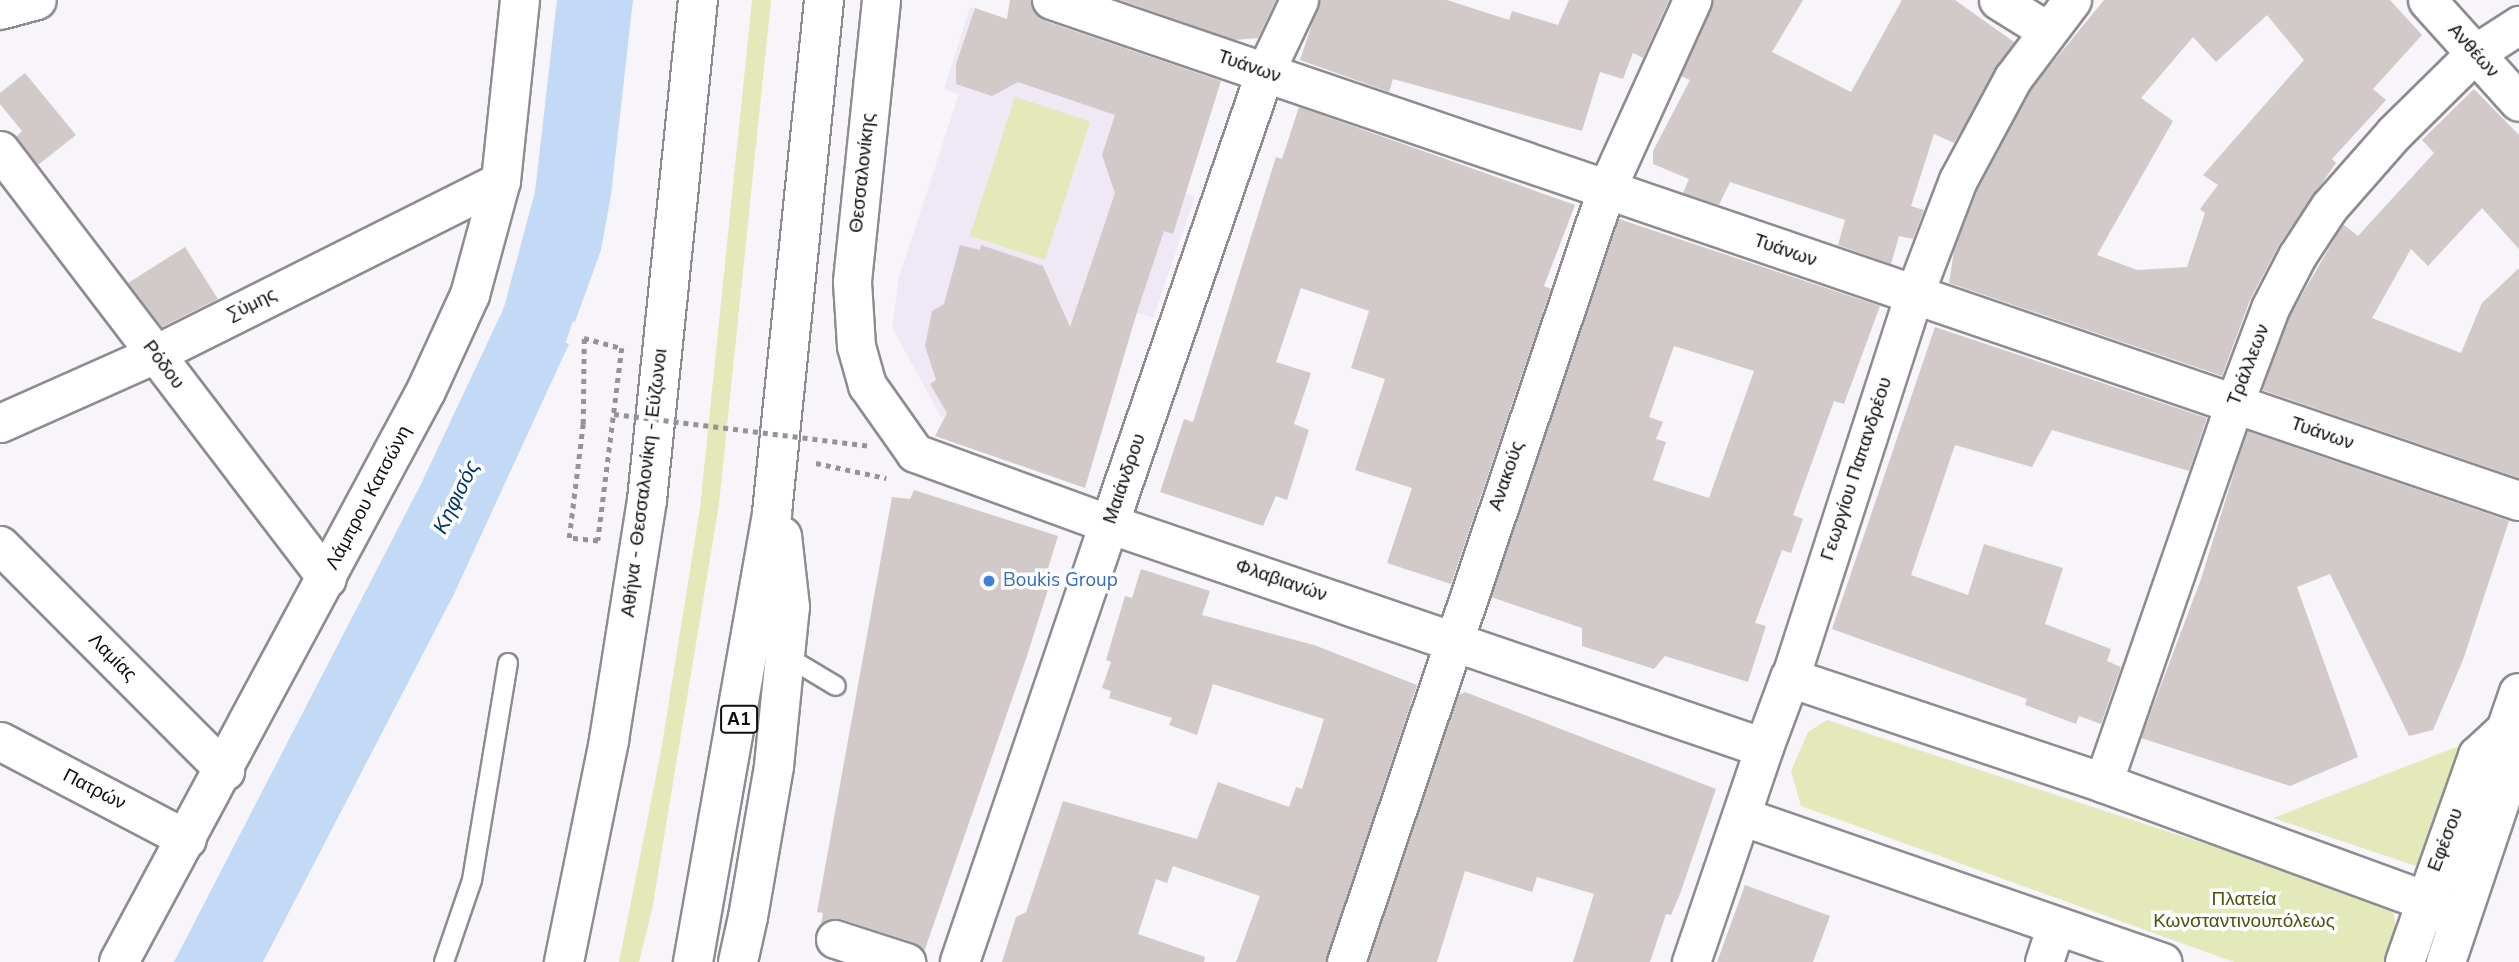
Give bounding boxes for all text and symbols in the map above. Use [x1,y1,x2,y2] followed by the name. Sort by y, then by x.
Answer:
[2443,19,2503,83] street label: Ανθέων
[1214,46,1284,88] street label: Τυάνων
[845,112,881,234] street label: Θεσσαλονίκης
[1750,230,1820,272] street label: Τυάνων
[224,283,280,327] street label: Σύμης
[2223,321,2275,409] street label: Τράλλεων
[137,336,189,394] street label: Ρόδου
[617,347,673,619] street label: Αθήνα - Θεσσαλονίκη - Εύζωνοι
[1817,375,1897,563] street label: Γεωργίου Παπανδρέου
[2287,413,2357,455] street label: Τυάνων
[322,422,416,574] street label: Λάμπρου Κατσώνη
[1099,431,1151,527] street label: Μαιάνδρου
[1484,438,1530,514] street label: Ανακούς
[427,456,485,538] water label: Κηφισός
[1232,555,1330,607] street label: Φλαβιανών
[1003,570,1118,592] place label: Boukis Group
[981,573,997,589] marker: Boukis Group
[83,629,141,687] street label: Λαμίας
[720,704,758,734] road number: Α1
[59,765,129,815] street label: Πατρών
[2424,805,2468,875] street label: Εφέσου
[2153,889,2335,933] park label: Πλατεία Κωνσταντινουπόλεως

